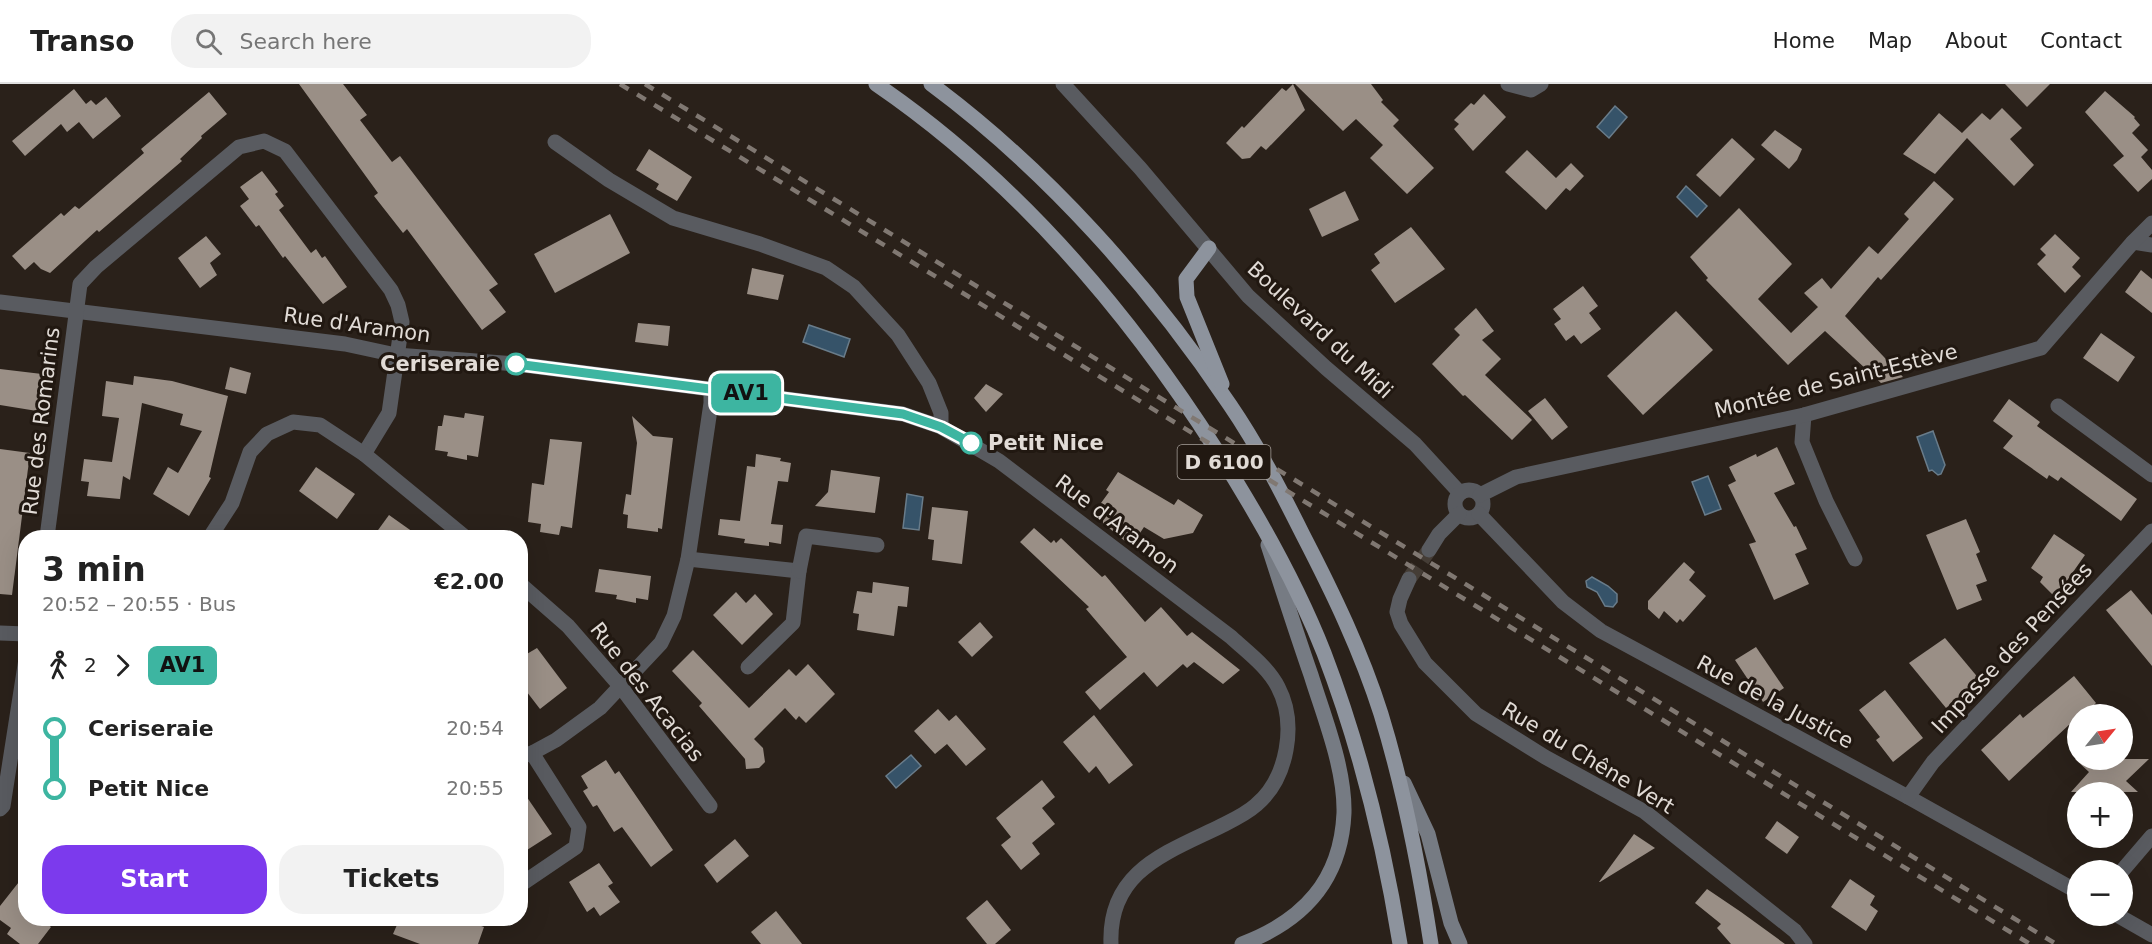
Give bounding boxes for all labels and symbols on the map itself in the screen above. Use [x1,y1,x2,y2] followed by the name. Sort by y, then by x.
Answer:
[1243,257,1397,403] street label: Boulevard du Midi
[282,303,432,347] street label: Rue d'Aramon
[18,326,64,516] street label: Rue des Romarins
[1712,339,1960,423] street label: Montée de Saint-Estève
[380,352,500,376] place label: Ceriseraie
[505,353,527,375] marker: Ceriseraie
[712,374,780,412] line badge: AV1
[988,431,1104,455] place label: Petit Nice
[960,432,982,454] marker: Petit Nice
[1178,445,1270,479] road number: D 6100
[1051,470,1183,578] street label: Rue d'Aramon
[1927,558,2097,738] street label: Impasse des Pensées
[585,618,709,766] street label: Rue des Acacias
[1693,651,1857,753] street label: Rue de la Justice
[1498,697,1678,819] street label: Rue du Chêne Vert
[2067,704,2133,770] north arrow

